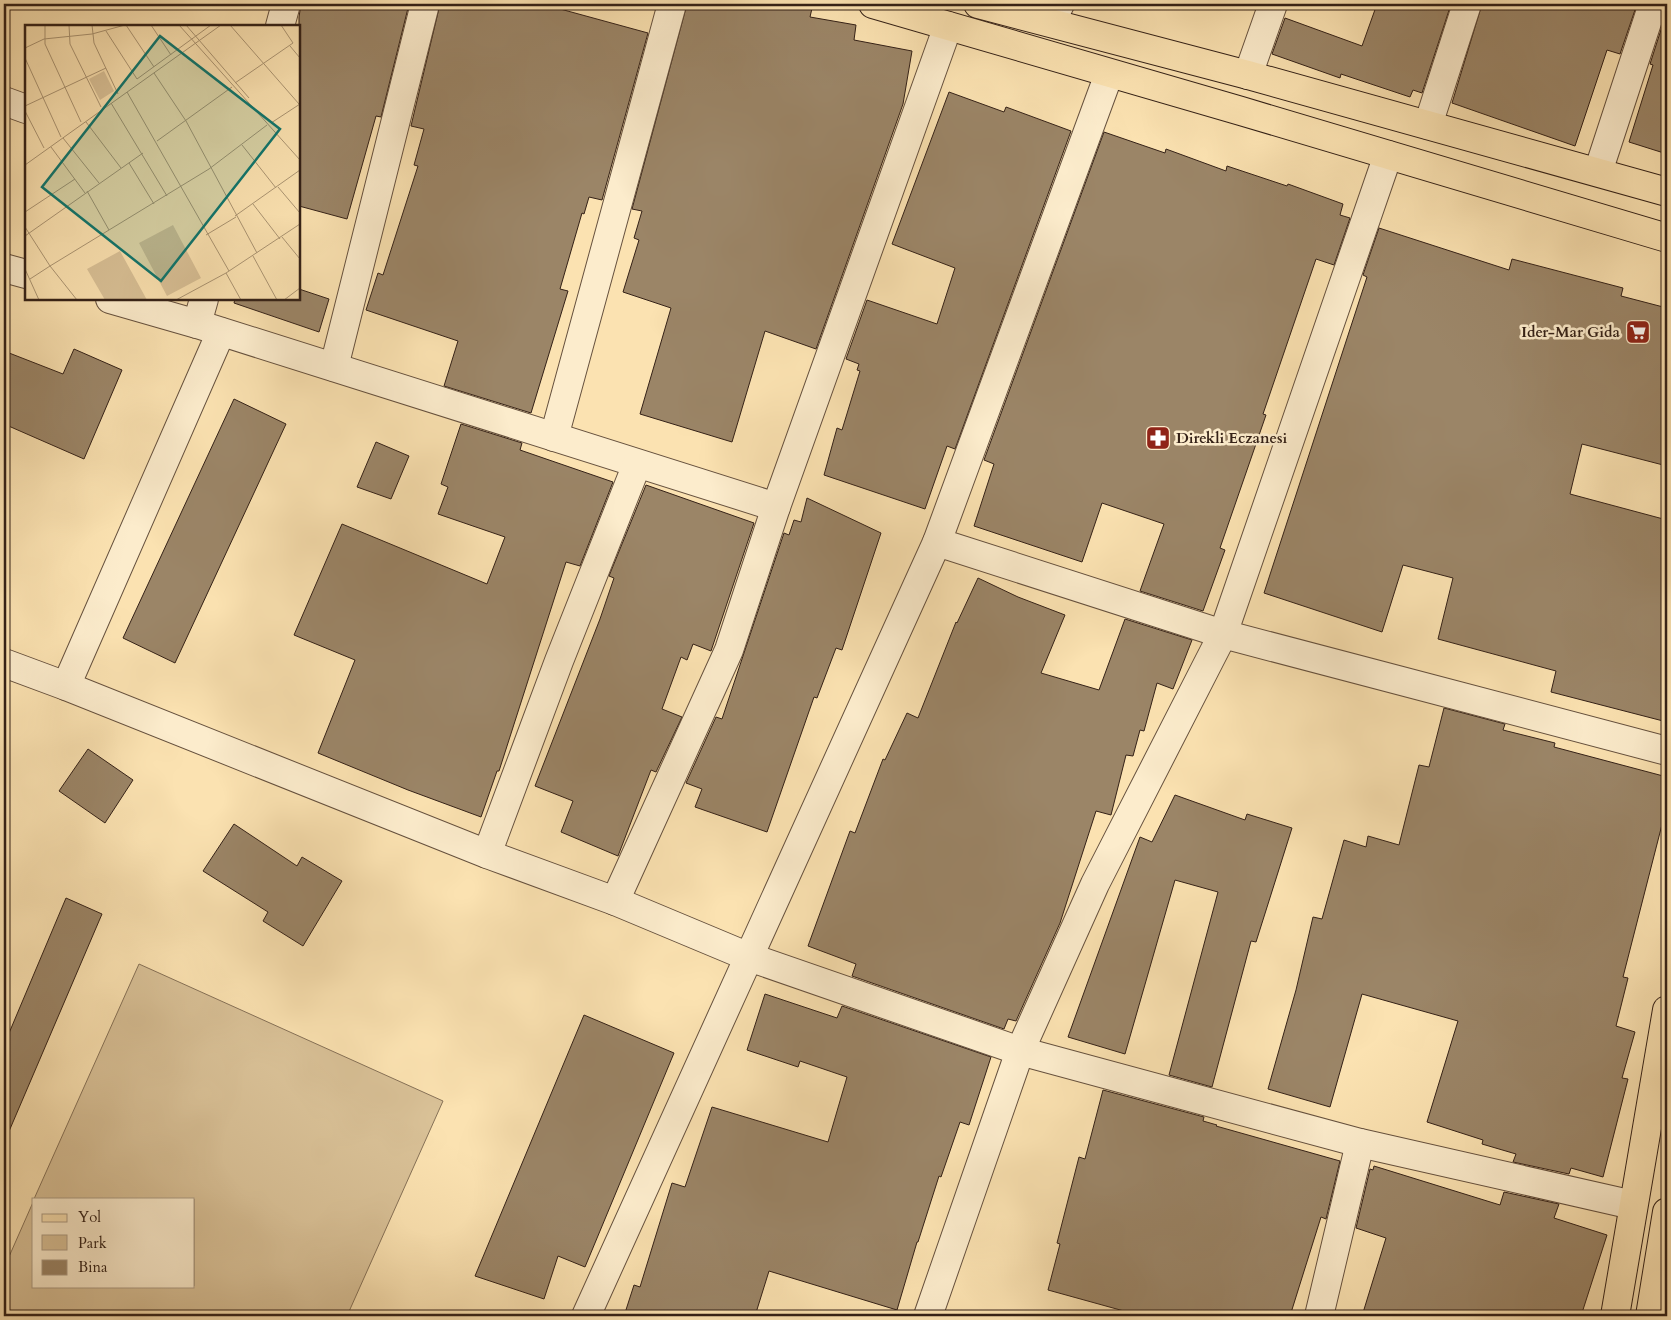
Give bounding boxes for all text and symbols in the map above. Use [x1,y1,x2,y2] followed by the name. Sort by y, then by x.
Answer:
[25,25,300,300] inset map
[1625,319,1651,345] supermarket icon: Ider-Mar Gida
[1521,322,1621,342] place label: Ider-Mar Gida
[1145,425,1171,451] pharmacy icon: Direkli Eczanesi
[1176,428,1288,448] place label: Direkli Eczanesi
[32,1198,195,1288] legend
[78,1207,101,1227] text: Yol
[78,1233,107,1253] text: Park
[78,1257,108,1277] text: Bina

